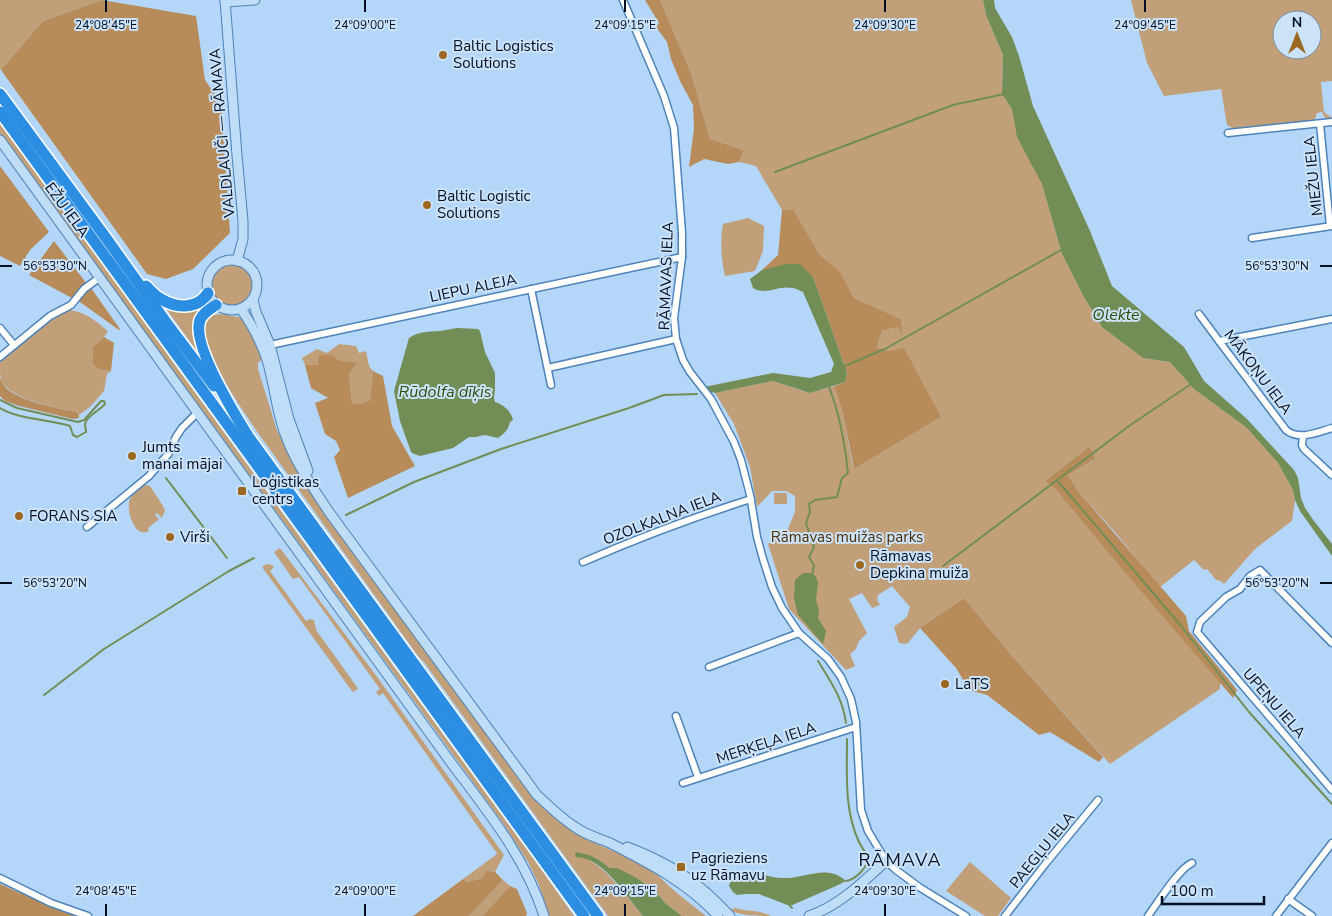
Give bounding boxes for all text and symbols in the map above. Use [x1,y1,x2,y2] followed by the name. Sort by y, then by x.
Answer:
[1272,10,1322,60] north arrow
[1292,13,1302,32] text: N
[75,17,137,33] text: 24°08'45"E
[334,17,396,33] text: 24°09'00"E
[594,17,656,33] text: 24°09'15"E
[854,17,916,33] text: 24°09'30"E
[1114,17,1176,33] text: 24°09'45"E
[453,36,554,73] place label: Baltic Logistics Solutions
[204,47,239,220] street label: VALDLAUČI — RĀMAVA
[437,49,449,61] marker: Baltic Logistics Solutions
[1299,135,1327,217] street label: MIEŽU IELA
[40,178,94,242] street label: EŽU IELA
[437,186,530,223] place label: Baltic Logistic Solutions
[421,199,433,211] marker: Baltic Logistic Solutions
[654,221,678,331] street label: RĀMAVAS IELA
[23,258,87,274] text: 56°53'30"N
[1245,258,1309,274] text: 56°53'30"N
[428,269,519,307] street label: LIEPU ALEJA
[1092,304,1140,326] water label: Olekte
[1219,325,1297,419] street label: MĀKOŅU IELA
[399,381,492,403] water label: Rūdolfa dīķis
[141,437,222,474] place label: Jumts manai mājai
[126,450,138,462] marker: Jumts manai mājai
[252,472,319,509] place label: Loģistikas centrs
[236,485,248,497] marker: Loģistikas centrs
[600,486,724,550] street label: OZOLKALNA IELA
[29,506,118,526] place label: FORANS SIA
[13,510,25,522] marker: FORANS SIA
[179,527,210,547] place label: Virši
[771,527,923,547] park label: Rāmavas muižas parks
[164,531,176,543] marker: Virši
[870,546,969,583] place label: Rāmavas Depkina muiža
[854,559,866,571] marker: Rāmavas Depkina muiža
[23,575,87,591] text: 56°53'20"N
[1245,575,1309,591] text: 56°53'20"N
[1238,664,1310,742] street label: UPEŅU IELA
[955,674,989,694] place label: LaTS
[939,678,951,690] marker: LaTS
[714,717,818,769] street label: MERĶEĻA IELA
[1005,808,1079,892] street label: PAEGĻU IELA
[691,848,768,885] place label: Pagrieziens uz Rāmavu
[858,848,942,872] district label: RĀMAVA
[675,861,687,873] marker: Pagrieziens uz Rāmavu
[1162,874,1264,906] scale bar
[1170,881,1214,901] text: 100 m
[75,883,137,899] text: 24°08'45"E
[334,883,396,899] text: 24°09'00"E
[594,883,656,899] text: 24°09'15"E
[854,883,916,899] text: 24°09'30"E

